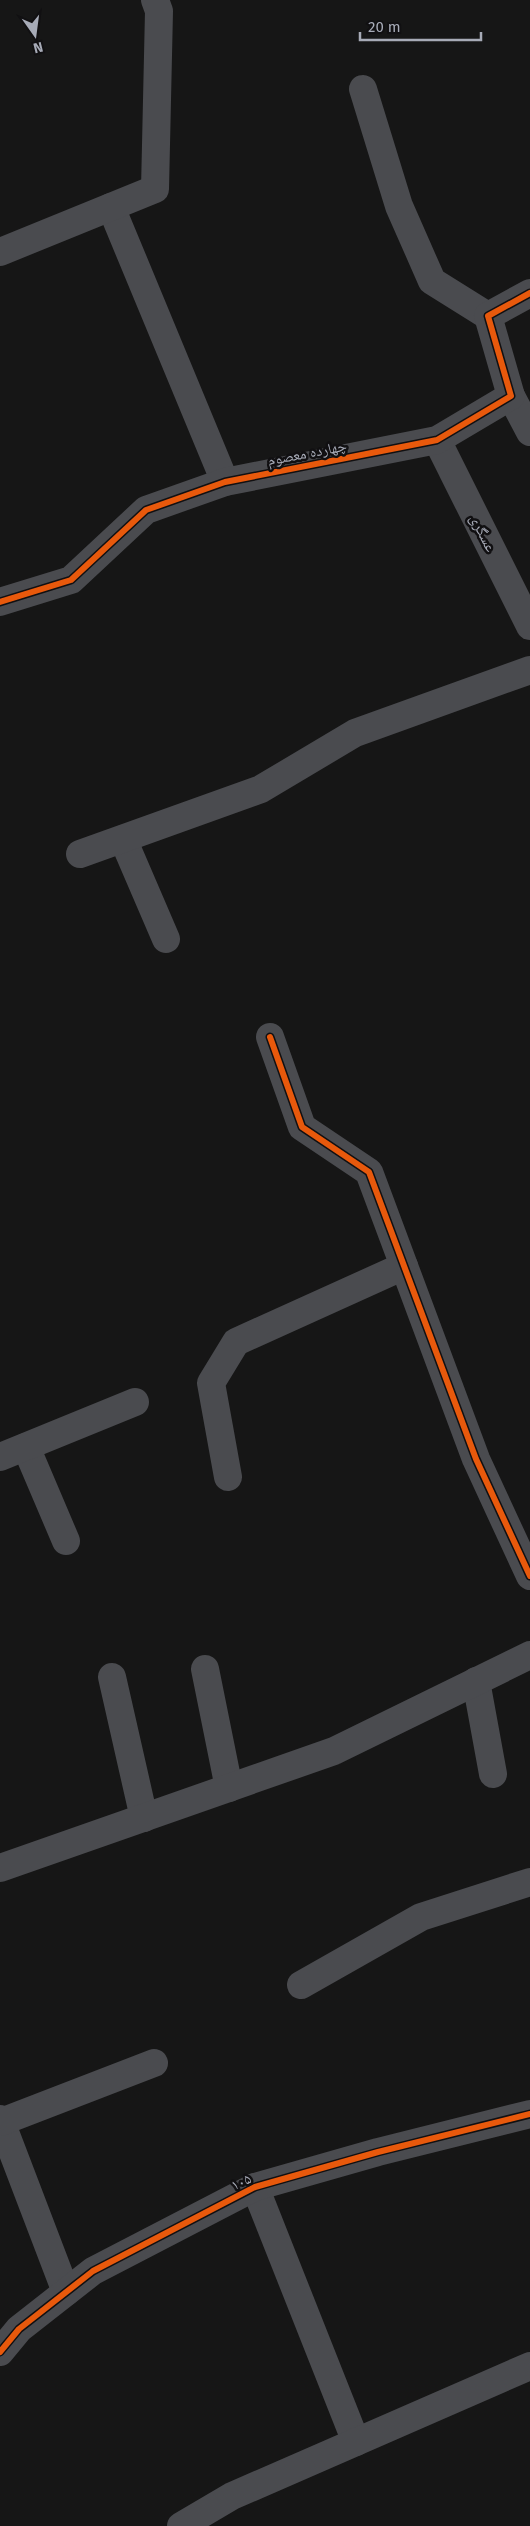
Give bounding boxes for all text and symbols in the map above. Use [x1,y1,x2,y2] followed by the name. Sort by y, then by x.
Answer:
[10,10,60,60] north arrow
[360,10,481,42] scale bar
[368,18,401,36] text: 20 m
[31,38,45,57] text: N
[266,436,349,470] street label: چهارده معصوم
[465,511,500,556] street label: عسگری
[228,2169,254,2194] street label: ۱۰۵

